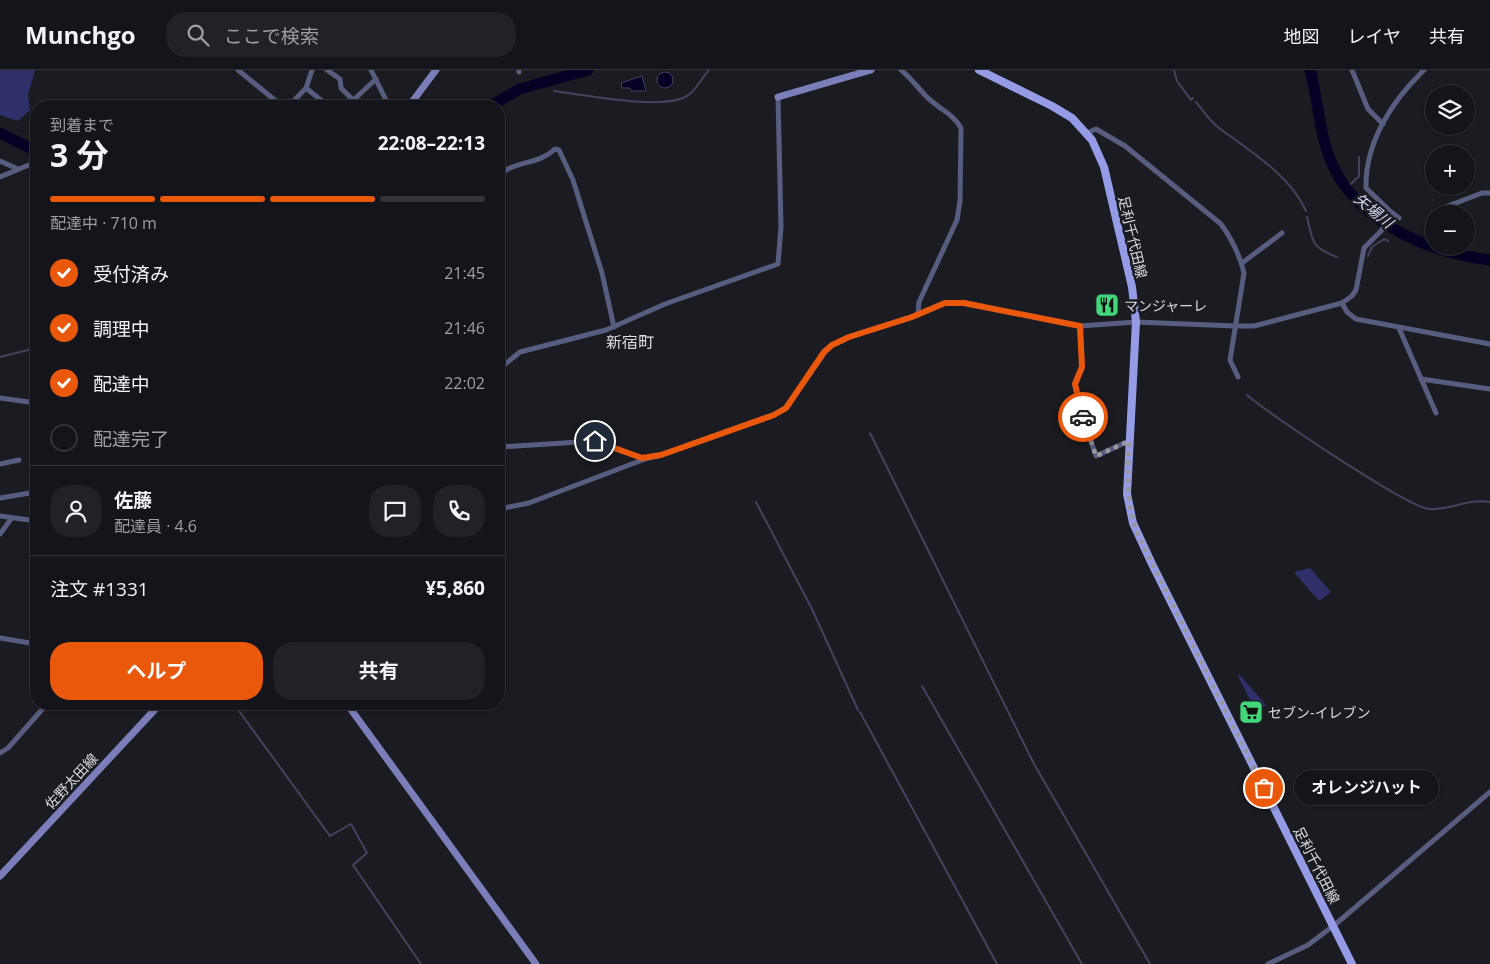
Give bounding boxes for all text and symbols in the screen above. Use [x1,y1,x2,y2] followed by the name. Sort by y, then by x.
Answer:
[166,12,516,57] search box
[25,18,136,51] text: Munchgo
[184,21,212,49] icon: search
[224,23,319,49] text: ここで検索
[1284,24,1320,48] text: 地図
[1348,24,1401,48] text: レイヤ
[1429,24,1465,48] text: 共有
[1425,85,1475,255] map controls
[1425,85,1475,135] button: layers
[50,114,114,136] text: 到着まで
[378,130,485,156] text: 22:08–22:13
[50,133,109,176] text: 3 分
[1425,145,1475,195] button: +
[1350,188,1399,233] water label: 矢場川
[1114,194,1152,280] street label: 足利千代田線
[1425,205,1475,255] button: −
[50,212,157,234] text: 配達中 · 710 m
[50,259,78,287] icon: check
[93,261,169,287] text: 受付済み
[444,262,485,284] text: 21:45
[1094,292,1120,318] restaurant icon: マンジャーレ
[1124,296,1207,315] place label: マンジャーレ
[50,314,78,342] icon: check
[93,316,150,342] text: 調理中
[444,317,485,339] text: 21:46
[606,331,654,353] district label: 新宿町
[50,369,78,397] icon: check
[93,371,150,397] text: 配達中
[444,372,485,394] text: 22:02
[1058,392,1108,442] courier
[1069,403,1097,431] icon: car
[574,420,616,462] pin
[93,426,169,452] text: 配達完了
[581,427,609,455] icon: home
[50,485,102,537] button: person
[369,485,421,537] button: chat
[433,485,485,537] button: phone
[114,487,152,513] text: 佐藤
[114,515,197,537] text: 配達員 · 4.6
[425,575,485,601] text: ¥5,860
[50,576,149,602] text: 注文 #1331
[50,642,263,700] button: ヘルプ
[273,642,485,700] button: 共有
[1238,699,1264,725] supermarket icon: セブン-イレブン
[1268,703,1371,722] place label: セブン-イレブン
[40,749,102,813] street label: 佐野太田線
[1243,767,1285,809] pin
[1294,770,1439,806] callout: オレンジハット
[1250,774,1278,802] icon: bag
[1311,776,1422,798] text: オレンジハット
[1289,823,1345,907] street label: 足利千代田線

